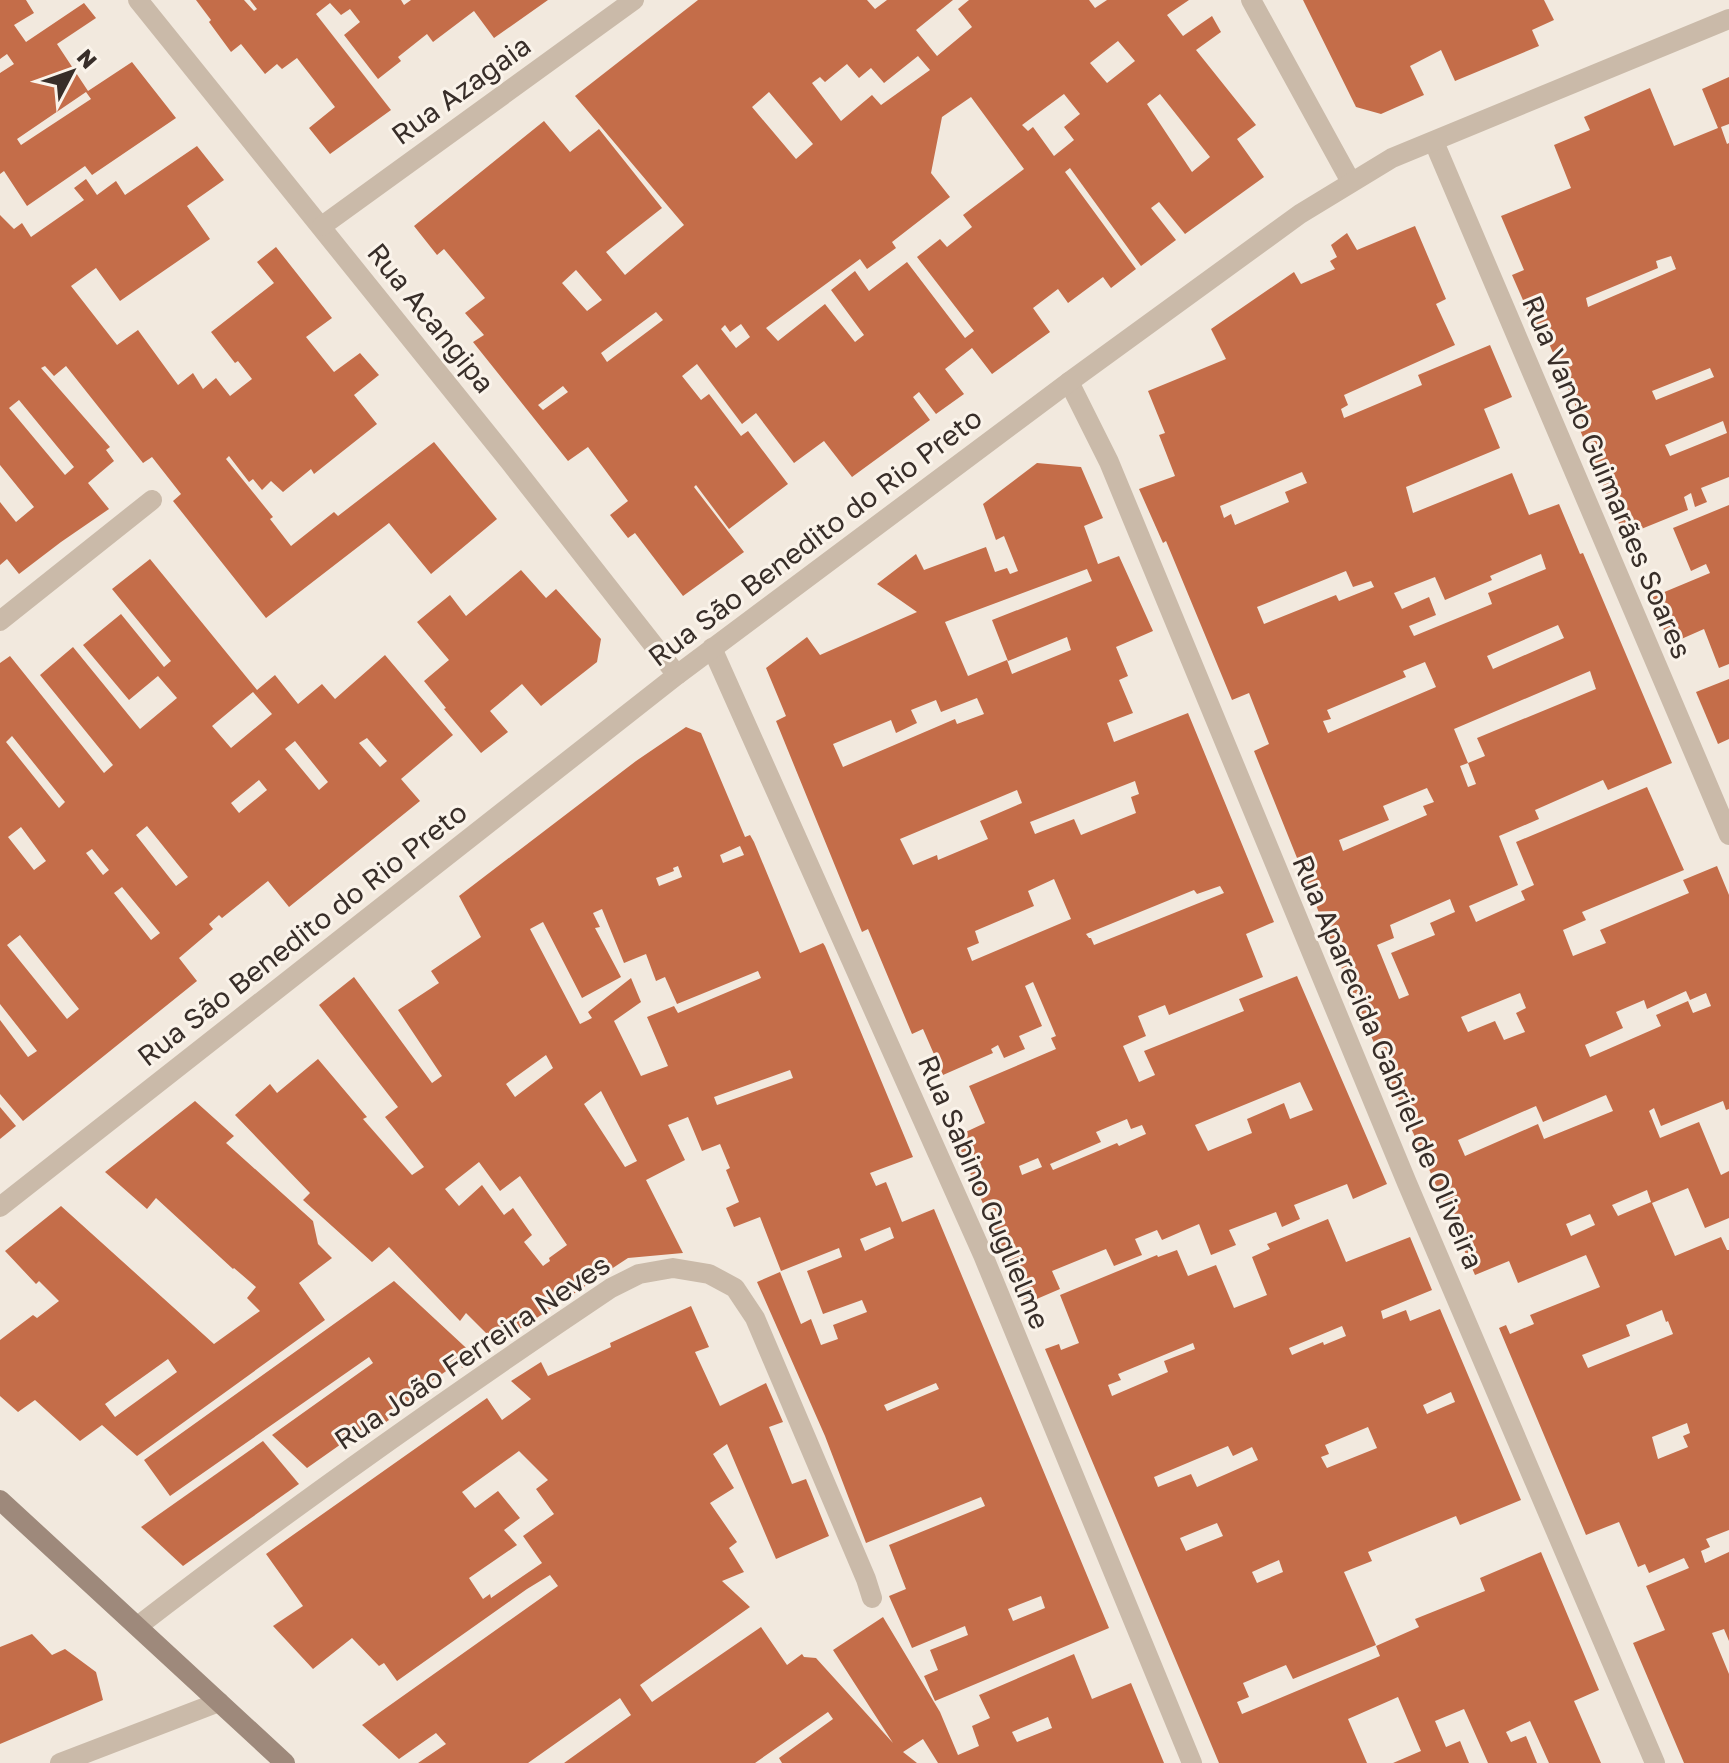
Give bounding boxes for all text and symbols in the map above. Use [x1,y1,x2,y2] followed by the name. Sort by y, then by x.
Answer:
[385,28,537,151] street label: Rua Azagaia
[32,32,112,112] north arrow
[72,43,103,74] text: N
[361,236,502,399] street label: Rua Acangipa
[1516,290,1699,663] street label: Rua Vando Guimarães Soares
[642,400,988,673] street label: Rua São Benedito do Rio Preto
[131,795,473,1072] street label: Rua São Benedito do Rio Preto
[1286,850,1491,1274] street label: Rua Aparecida Gabriel de Oliveira
[912,1050,1057,1334] street label: Rua Sabino Guglielme
[328,1247,616,1456] street label: Rua João Ferreira Neves

